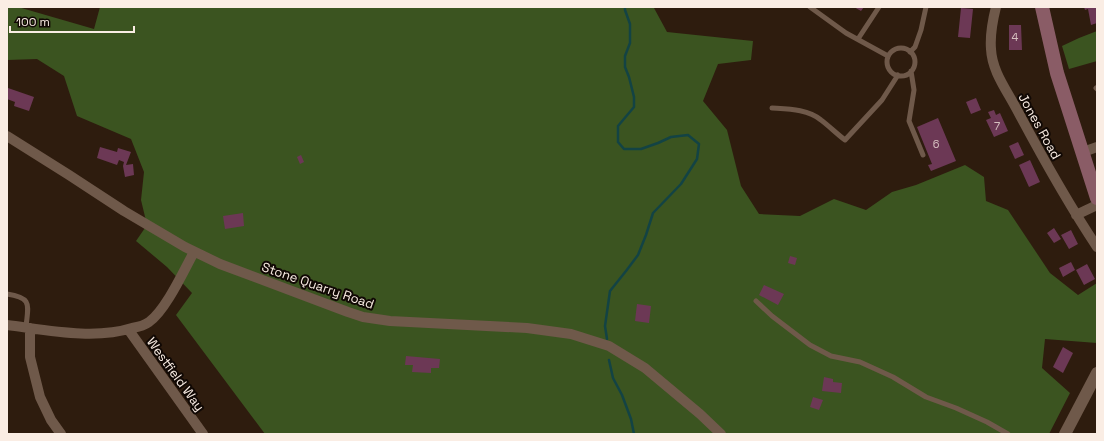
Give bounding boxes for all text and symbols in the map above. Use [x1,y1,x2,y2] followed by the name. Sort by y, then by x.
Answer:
[10,8,134,34] scale bar
[16,14,50,30] text: 100 m
[1012,30,1019,44] house number: 4
[1014,90,1065,162] street label: Jones Road
[994,119,1000,133] house number: 7
[933,137,940,151] house number: 6
[259,258,376,313] street label: Stone Quarry Road
[143,334,208,415] street label: Westfield Way

